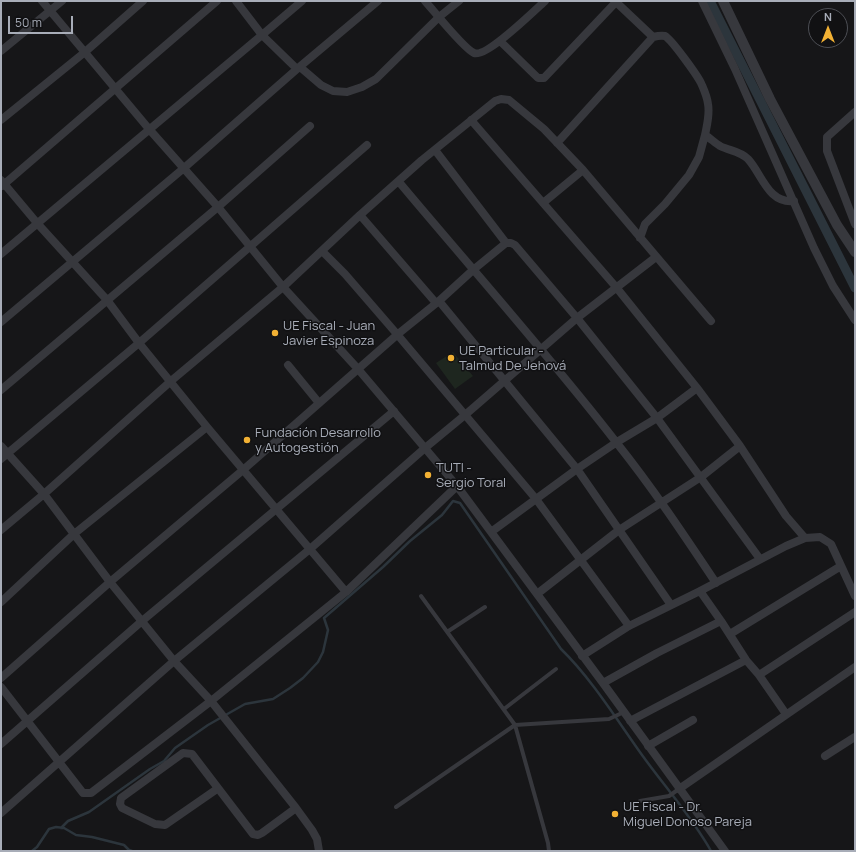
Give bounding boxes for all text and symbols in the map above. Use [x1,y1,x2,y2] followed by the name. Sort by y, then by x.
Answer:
[10,8,75,34] scale bar
[808,8,848,48] north arrow
[824,9,832,24] text: N
[15,14,42,31] text: 50 m
[283,318,375,349] place label: UE Fiscal - Juan Javier Espinoza
[270,328,280,338] marker: UE Fiscal - Juan Javier Espinoza
[459,343,566,374] place label: UE Particular - Talmud De Jehová
[446,353,456,363] marker: UE Particular - Talmud De Jehová
[255,425,381,456] place label: Fundación Desarrollo y Autogestión
[242,435,252,445] marker: Fundación Desarrollo y Autogestión
[436,460,506,491] place label: TUTI - Sergio Toral
[423,470,433,480] marker: TUTI - Sergio Toral
[623,799,752,830] place label: UE Fiscal - Dr. Miguel Donoso Pareja
[610,809,620,819] marker: UE Fiscal - Dr. Miguel Donoso Pareja

